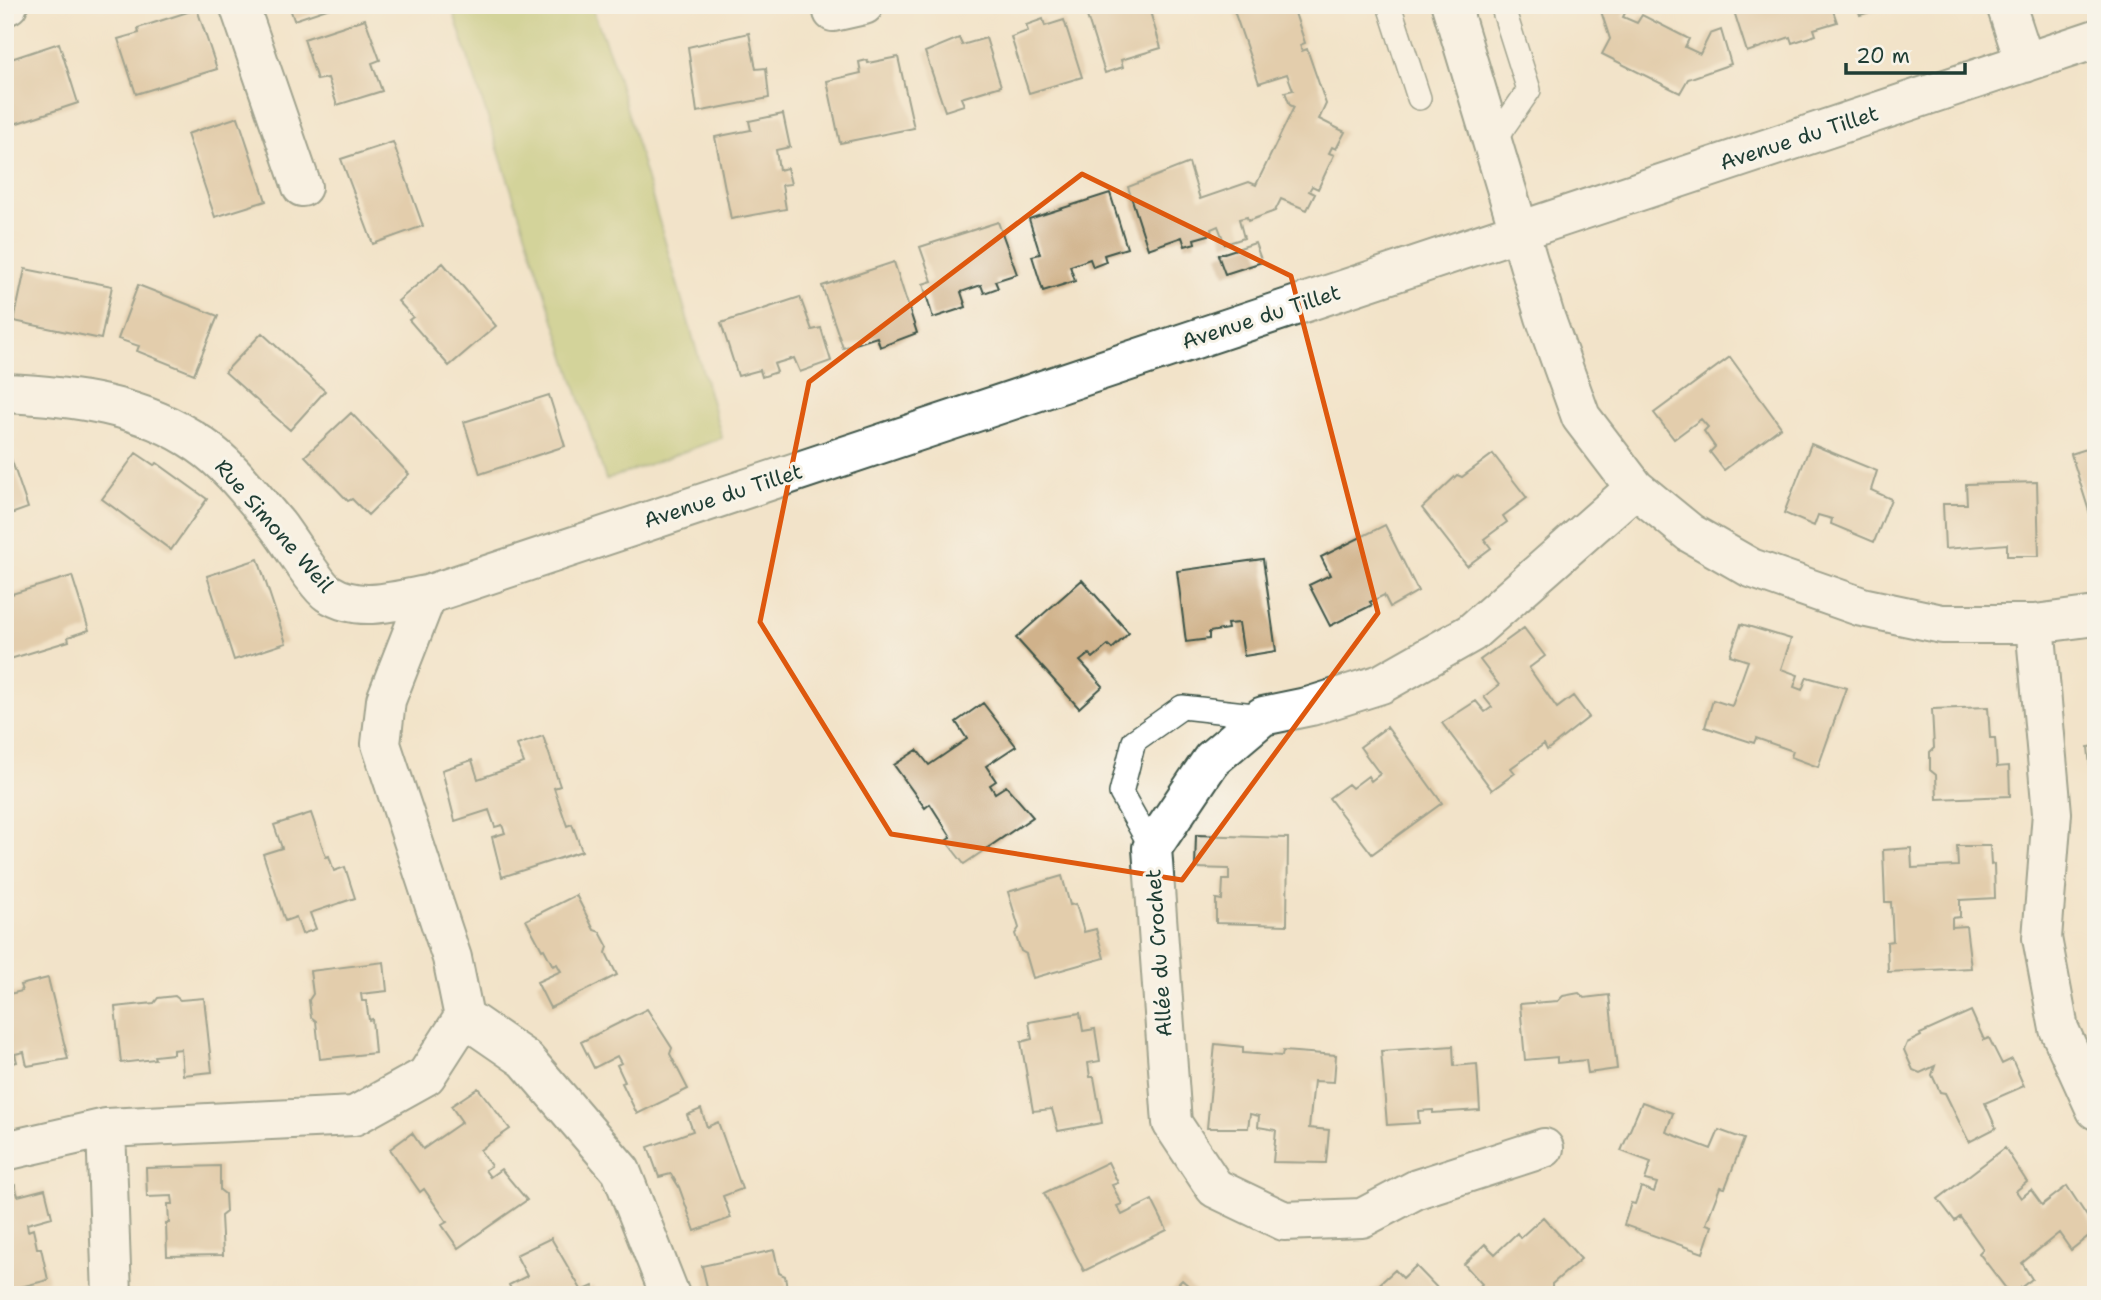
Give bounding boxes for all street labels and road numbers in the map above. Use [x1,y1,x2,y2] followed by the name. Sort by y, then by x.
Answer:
[1716,99,1882,177] street label: Avenue du Tillet
[1178,278,1344,356] street label: Avenue du Tillet
[208,453,340,599] street label: Rue Simone Weil
[640,457,806,535] street label: Avenue du Tillet
[1139,868,1179,1038] street label: Allée du Crochet

